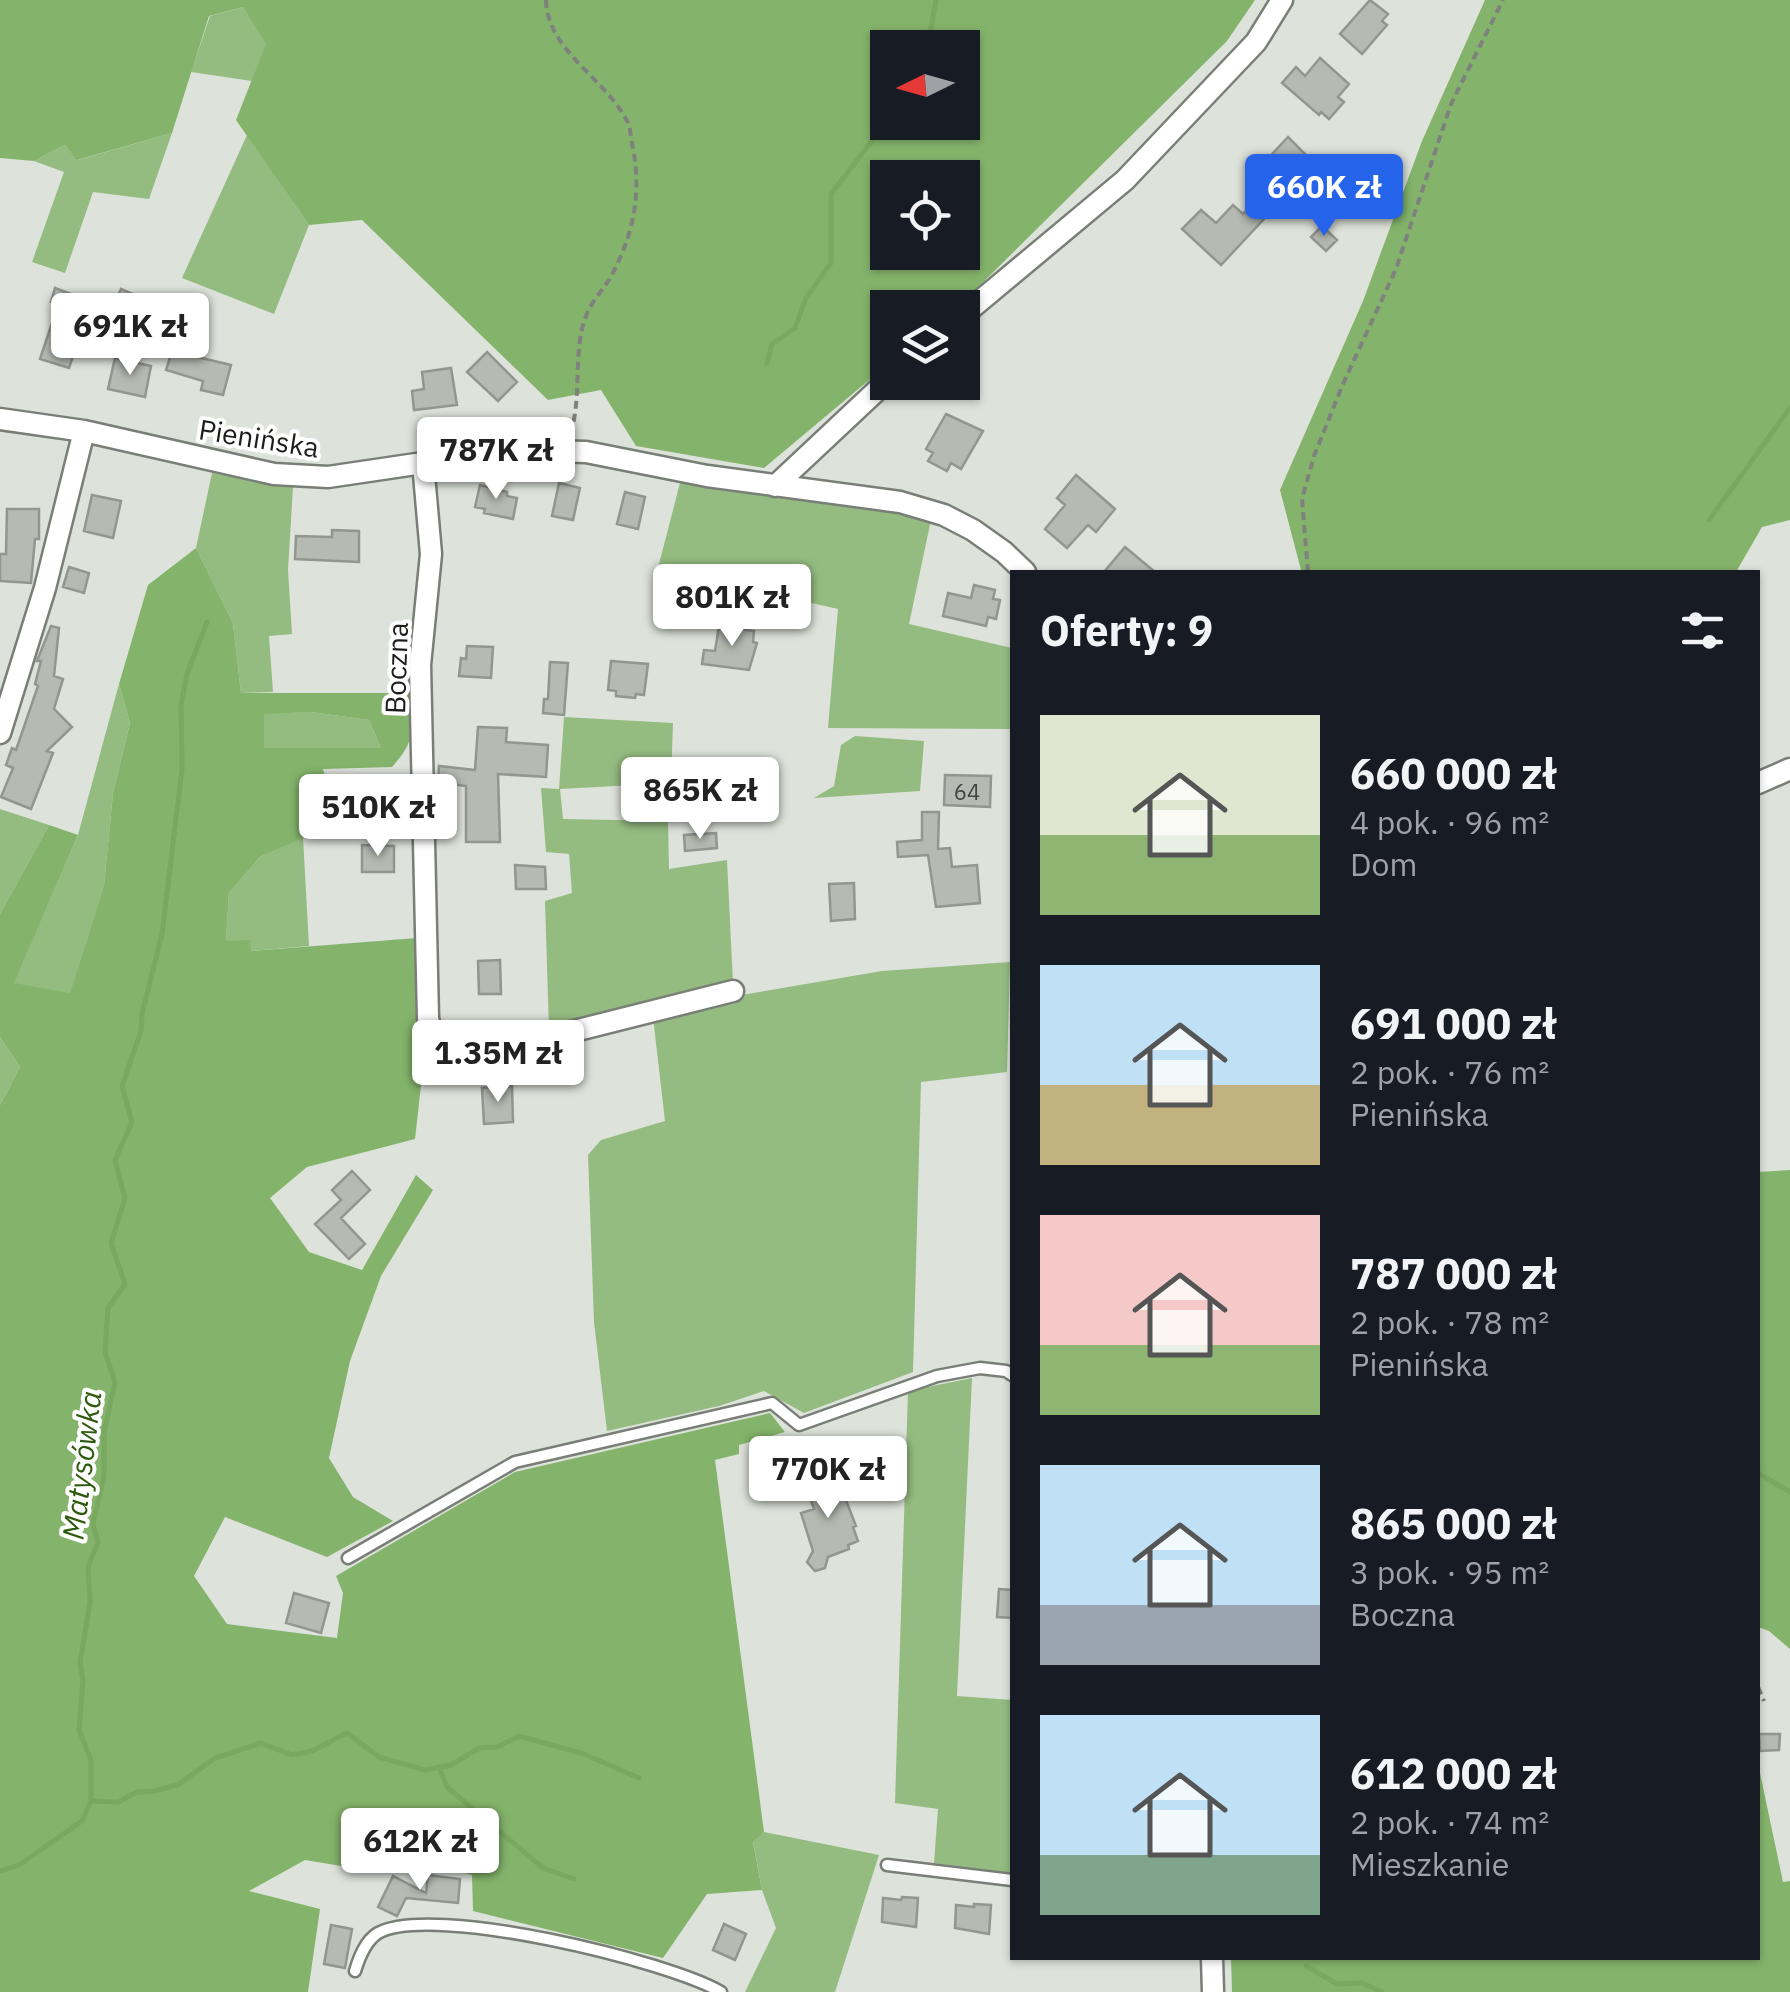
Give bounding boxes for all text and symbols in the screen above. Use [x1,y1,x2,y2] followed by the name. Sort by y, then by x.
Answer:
[870,30,980,140] north arrow
[870,30,980,400] map controls
[1232,154,1416,239] pin: 660K zł
[870,160,980,270] button: locate
[1267,165,1381,207] text: 660K zł
[870,290,980,400] button: layers
[38,293,222,378] pin: 691K zł
[73,304,187,346] text: 691K zł
[196,410,322,466] street label: Pienińska
[404,417,588,502] pin: 787K zł
[439,428,553,470] text: 787K zł
[640,564,824,649] pin: 801K zł
[675,575,789,617] text: 801K zł
[1040,603,1213,658] text: Oferty: 9
[1675,603,1730,658] icon: filters
[376,621,416,715] street label: Boczna
[1350,746,1556,801] text: 660 000 zł
[1120,755,1240,875] icon: home
[608,757,792,842] pin: 865K zł
[643,768,757,810] text: 865K zł
[286,774,470,859] pin: 510K zł
[954,777,980,806] house number: 64
[321,785,435,827] text: 510K zł
[1350,801,1549,843] text: 4 pok. · 96 m²
[1350,843,1417,885] text: Dom
[1350,996,1556,1051] text: 691 000 zł
[1120,1005,1240,1125] icon: home
[395,1020,601,1105] pin: 1.35M zł
[434,1031,562,1073] text: 1.35M zł
[1350,1051,1549,1093] text: 2 pok. · 76 m²
[1350,1093,1489,1135] text: Pienińska
[1350,1246,1556,1301] text: 787 000 zł
[1120,1255,1240,1375] icon: home
[1350,1301,1549,1343] text: 2 pok. · 78 m²
[1350,1343,1489,1385] text: Pienińska
[53,1388,109,1542] water label: Matysówka
[736,1436,920,1521] pin: 770K zł
[771,1447,885,1489] text: 770K zł
[1350,1496,1556,1551] text: 865 000 zł
[1120,1505,1240,1625] icon: home
[1350,1551,1549,1593] text: 3 pok. · 95 m²
[1350,1593,1455,1635] text: Boczna
[1350,1746,1556,1801] text: 612 000 zł
[1120,1755,1240,1875] icon: home
[1350,1801,1549,1843] text: 2 pok. · 74 m²
[328,1808,512,1893] pin: 612K zł
[363,1819,477,1861] text: 612K zł
[1350,1843,1509,1885] text: Mieszkanie

